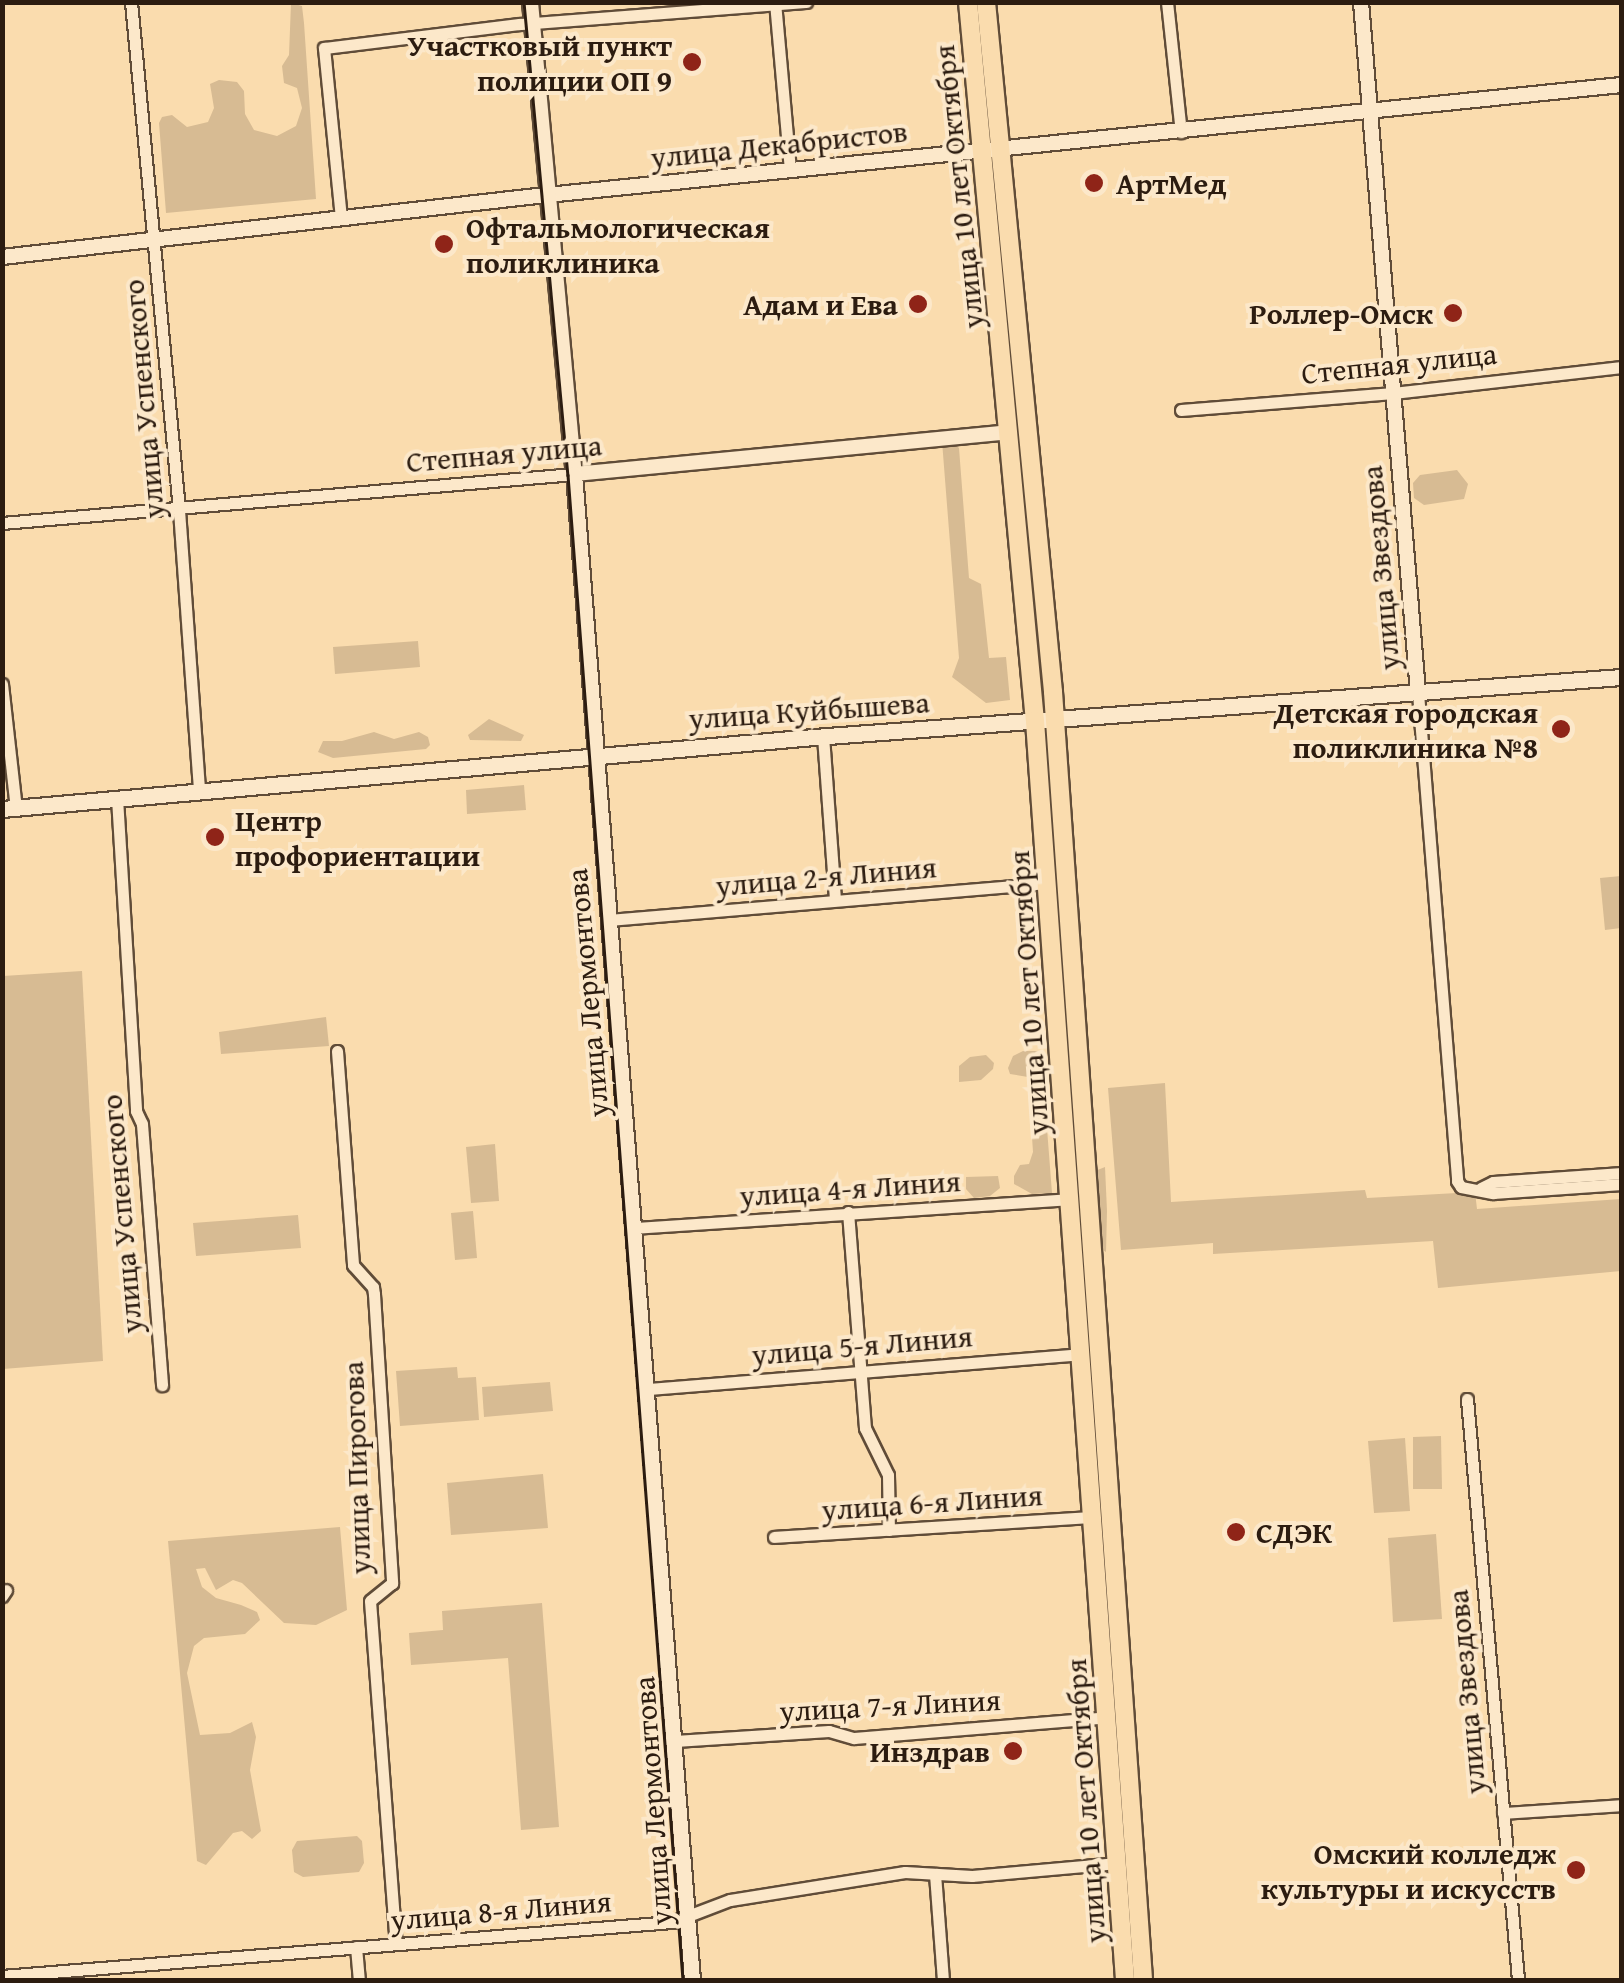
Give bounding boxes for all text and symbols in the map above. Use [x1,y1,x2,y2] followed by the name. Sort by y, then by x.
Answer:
[408,27,672,98] place label: Участковый пункт полиции ОП 9
[925,43,991,331] street label: улица 10 лет Октября
[681,51,703,73] marker: Участковый пункт полиции ОП 9
[649,113,909,175] street label: улица Декабристов
[1116,165,1227,201] place label: АртМед
[1081,170,1107,196] marker: АртМед
[466,209,770,280] place label: Офтальмологическая поликлиника
[431,231,457,257] marker: Офтальмологическая поликлиника
[115,278,171,520] street label: улица Успенского
[743,286,898,322] place label: Адам и Ева
[907,293,929,315] marker: Адам и Ева
[1249,295,1433,331] place label: Роллер-Омск
[1442,302,1464,324] marker: Роллер-Омск
[1300,335,1498,391] street label: Степная улица
[405,427,603,479] street label: Степная улица
[1353,464,1407,672] street label: улица Звездова
[687,684,931,736] street label: улица Куйбышева
[1274,694,1538,764] place label: Детская городская поликлиника №8
[1548,716,1574,742] marker: Детская городская поликлиника №8
[235,802,480,872] place label: Центр профориентации
[204,826,226,848] marker: Центр профориентации
[714,848,938,904] street label: улица 2-я Линия
[1000,850,1056,1136] street label: улица 10 лет Октября
[558,867,616,1119] street label: улица Лермонтова
[93,1093,149,1335] street label: улица Успенского
[738,1162,962,1214] street label: улица 4-я Линия
[750,1317,974,1373] street label: улица 5-я Линия
[334,1361,378,1575] street label: улица Пирогова
[820,1476,1044,1528] street label: улица 6-я Линия
[1256,1514,1332,1550] place label: СДЭК
[1225,1521,1247,1543] marker: СДЭК
[1439,1588,1493,1796] street label: улица Звездова
[1057,1658,1113,1944] street label: улица 10 лет Октября
[625,1675,679,1927] street label: улица Лермонтова
[778,1681,1002,1729] street label: улица 7-я Линия
[870,1733,990,1769] place label: Инздрав
[1000,1738,1026,1764] marker: Инздрав
[1261,1835,1556,1906] place label: Омский колледж культуры и искусств
[1565,1859,1587,1881] marker: Омский колледж культуры и искусств
[389,1882,613,1938] street label: улица 8-я Линия

